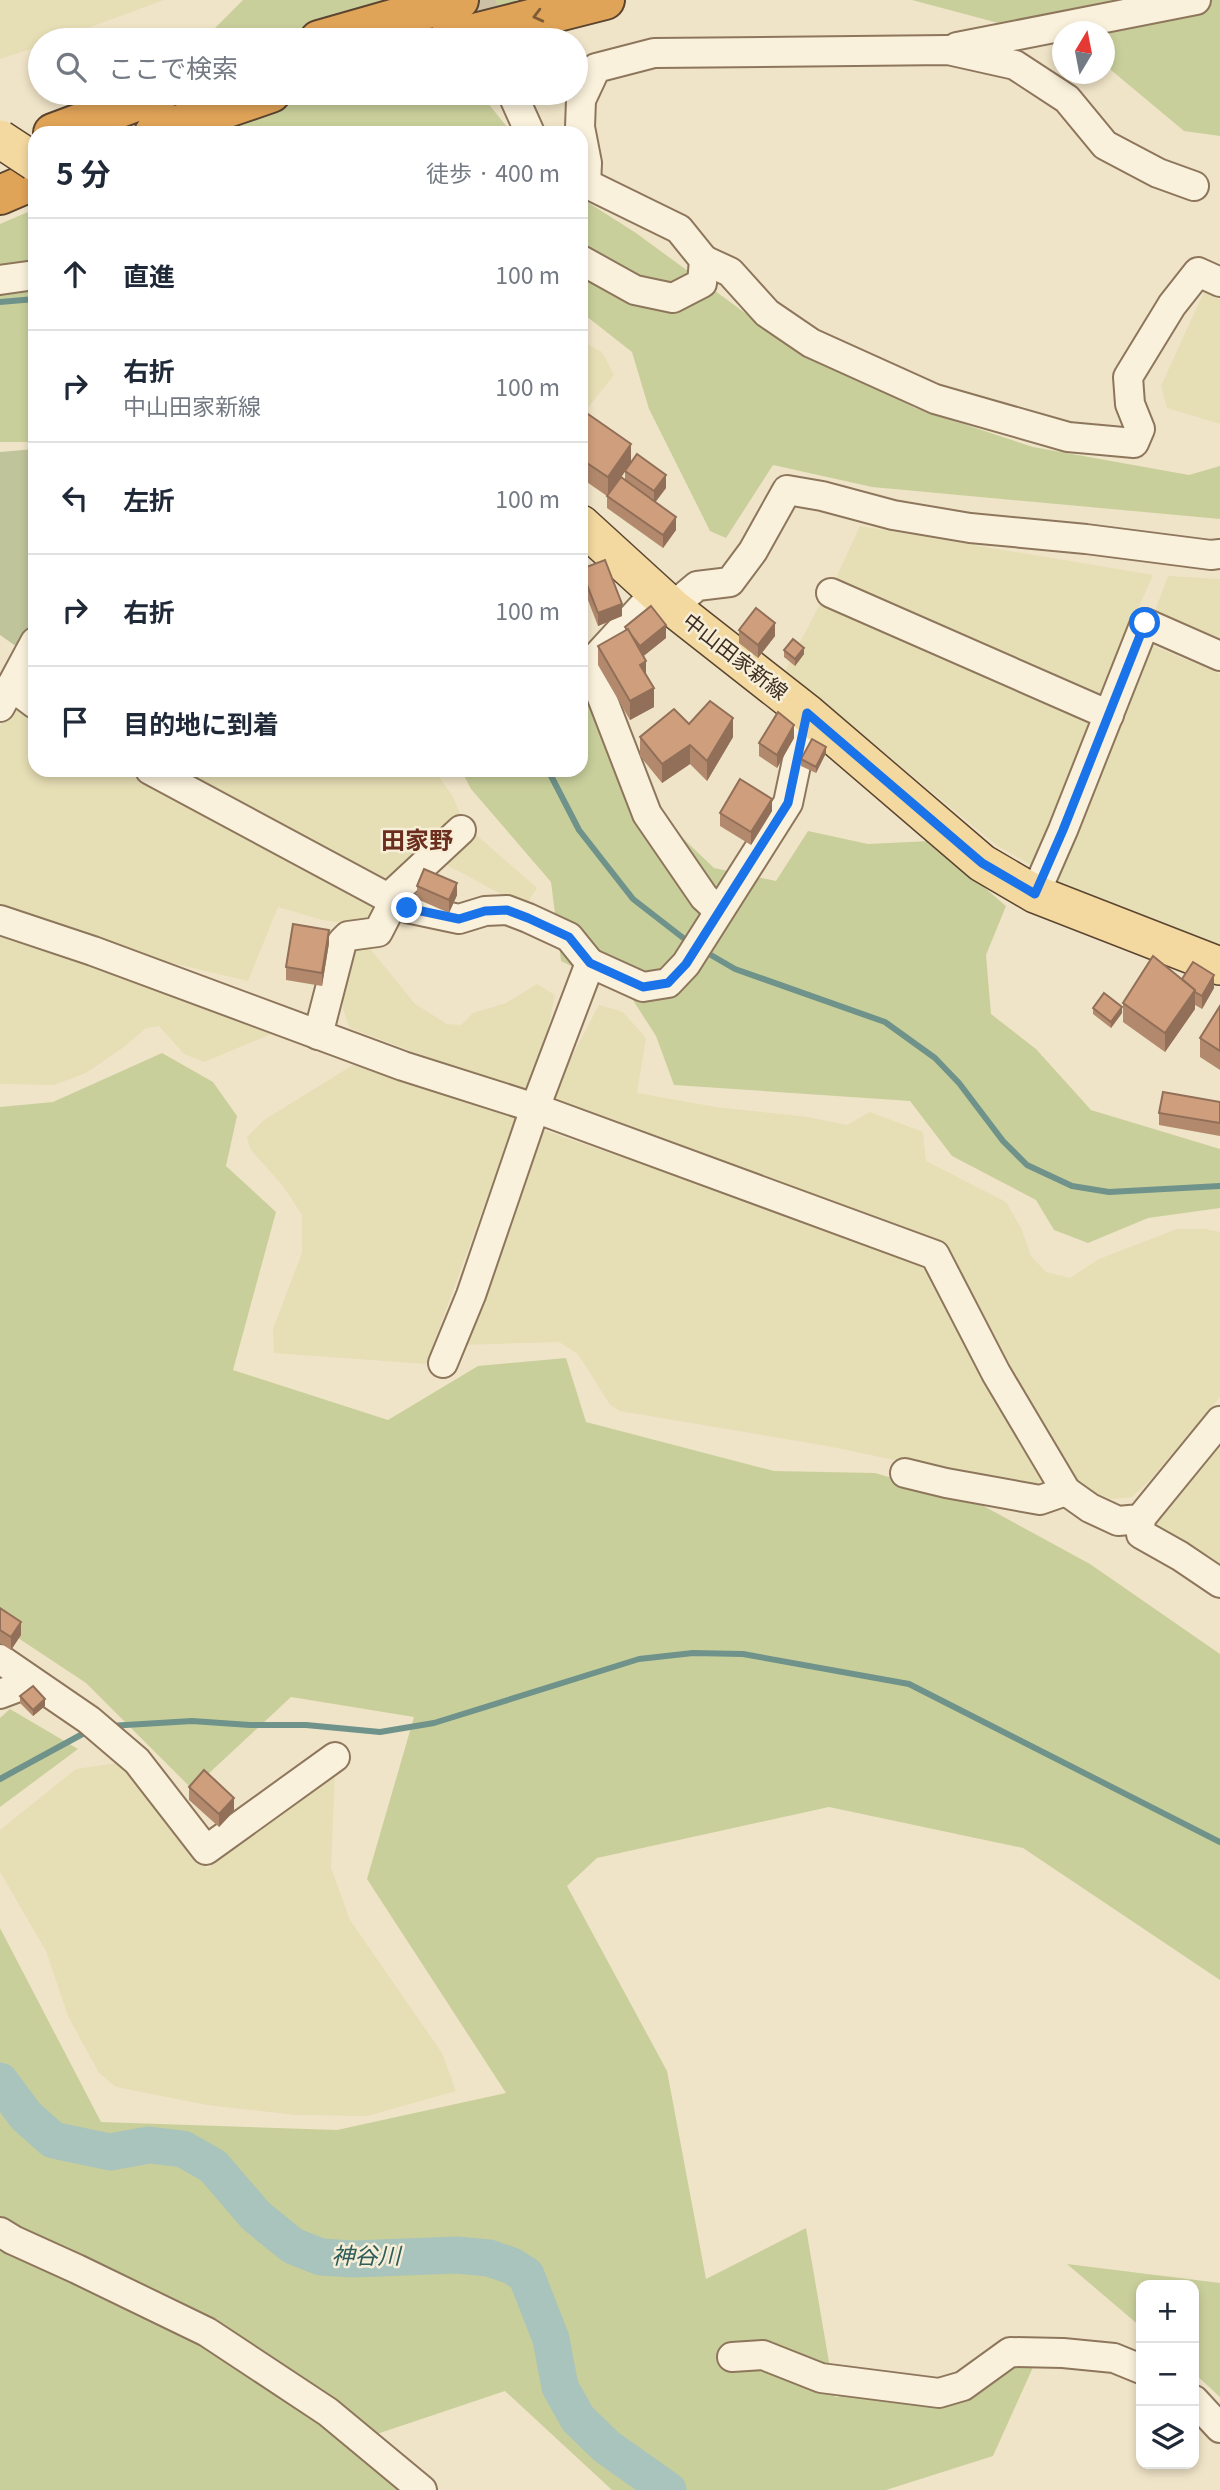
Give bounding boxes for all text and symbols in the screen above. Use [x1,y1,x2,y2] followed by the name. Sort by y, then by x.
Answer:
[532,8,544,22] one-way arrow
[1052,21,1115,84] north arrow
[28,28,588,105] search box
[52,48,90,86] icon: search
[108,48,238,85] text: ここで検索
[56,150,111,194] text: 5 分
[426,155,560,189] text: 徒歩 · 400 m
[56,255,94,293] icon: ahead
[123,256,175,293] text: 直進
[495,257,560,291] text: 100 m
[123,351,175,388] text: 右折
[56,367,94,405] icon: right
[495,369,560,403] text: 100 m
[123,388,261,422] text: 中山田家新線
[56,479,94,517] icon: left
[123,480,175,517] text: 左折
[495,481,560,515] text: 100 m
[56,591,94,629] icon: right
[123,592,175,629] text: 右折
[495,593,560,627] text: 100 m
[677,605,795,706] street label: 中山田家新線
[1129,607,1160,638] route start
[56,703,94,741] icon: arrive
[123,704,279,741] text: 目的地に到着
[381,821,453,856] district label: 田家野
[391,892,422,923] route end
[332,2237,404,2271] water label: 神谷川
[1136,2280,1199,2469] map controls
[1136,2280,1199,2343] button: +
[1136,2343,1199,2406] button: −
[1136,2406,1199,2469] button: layers

